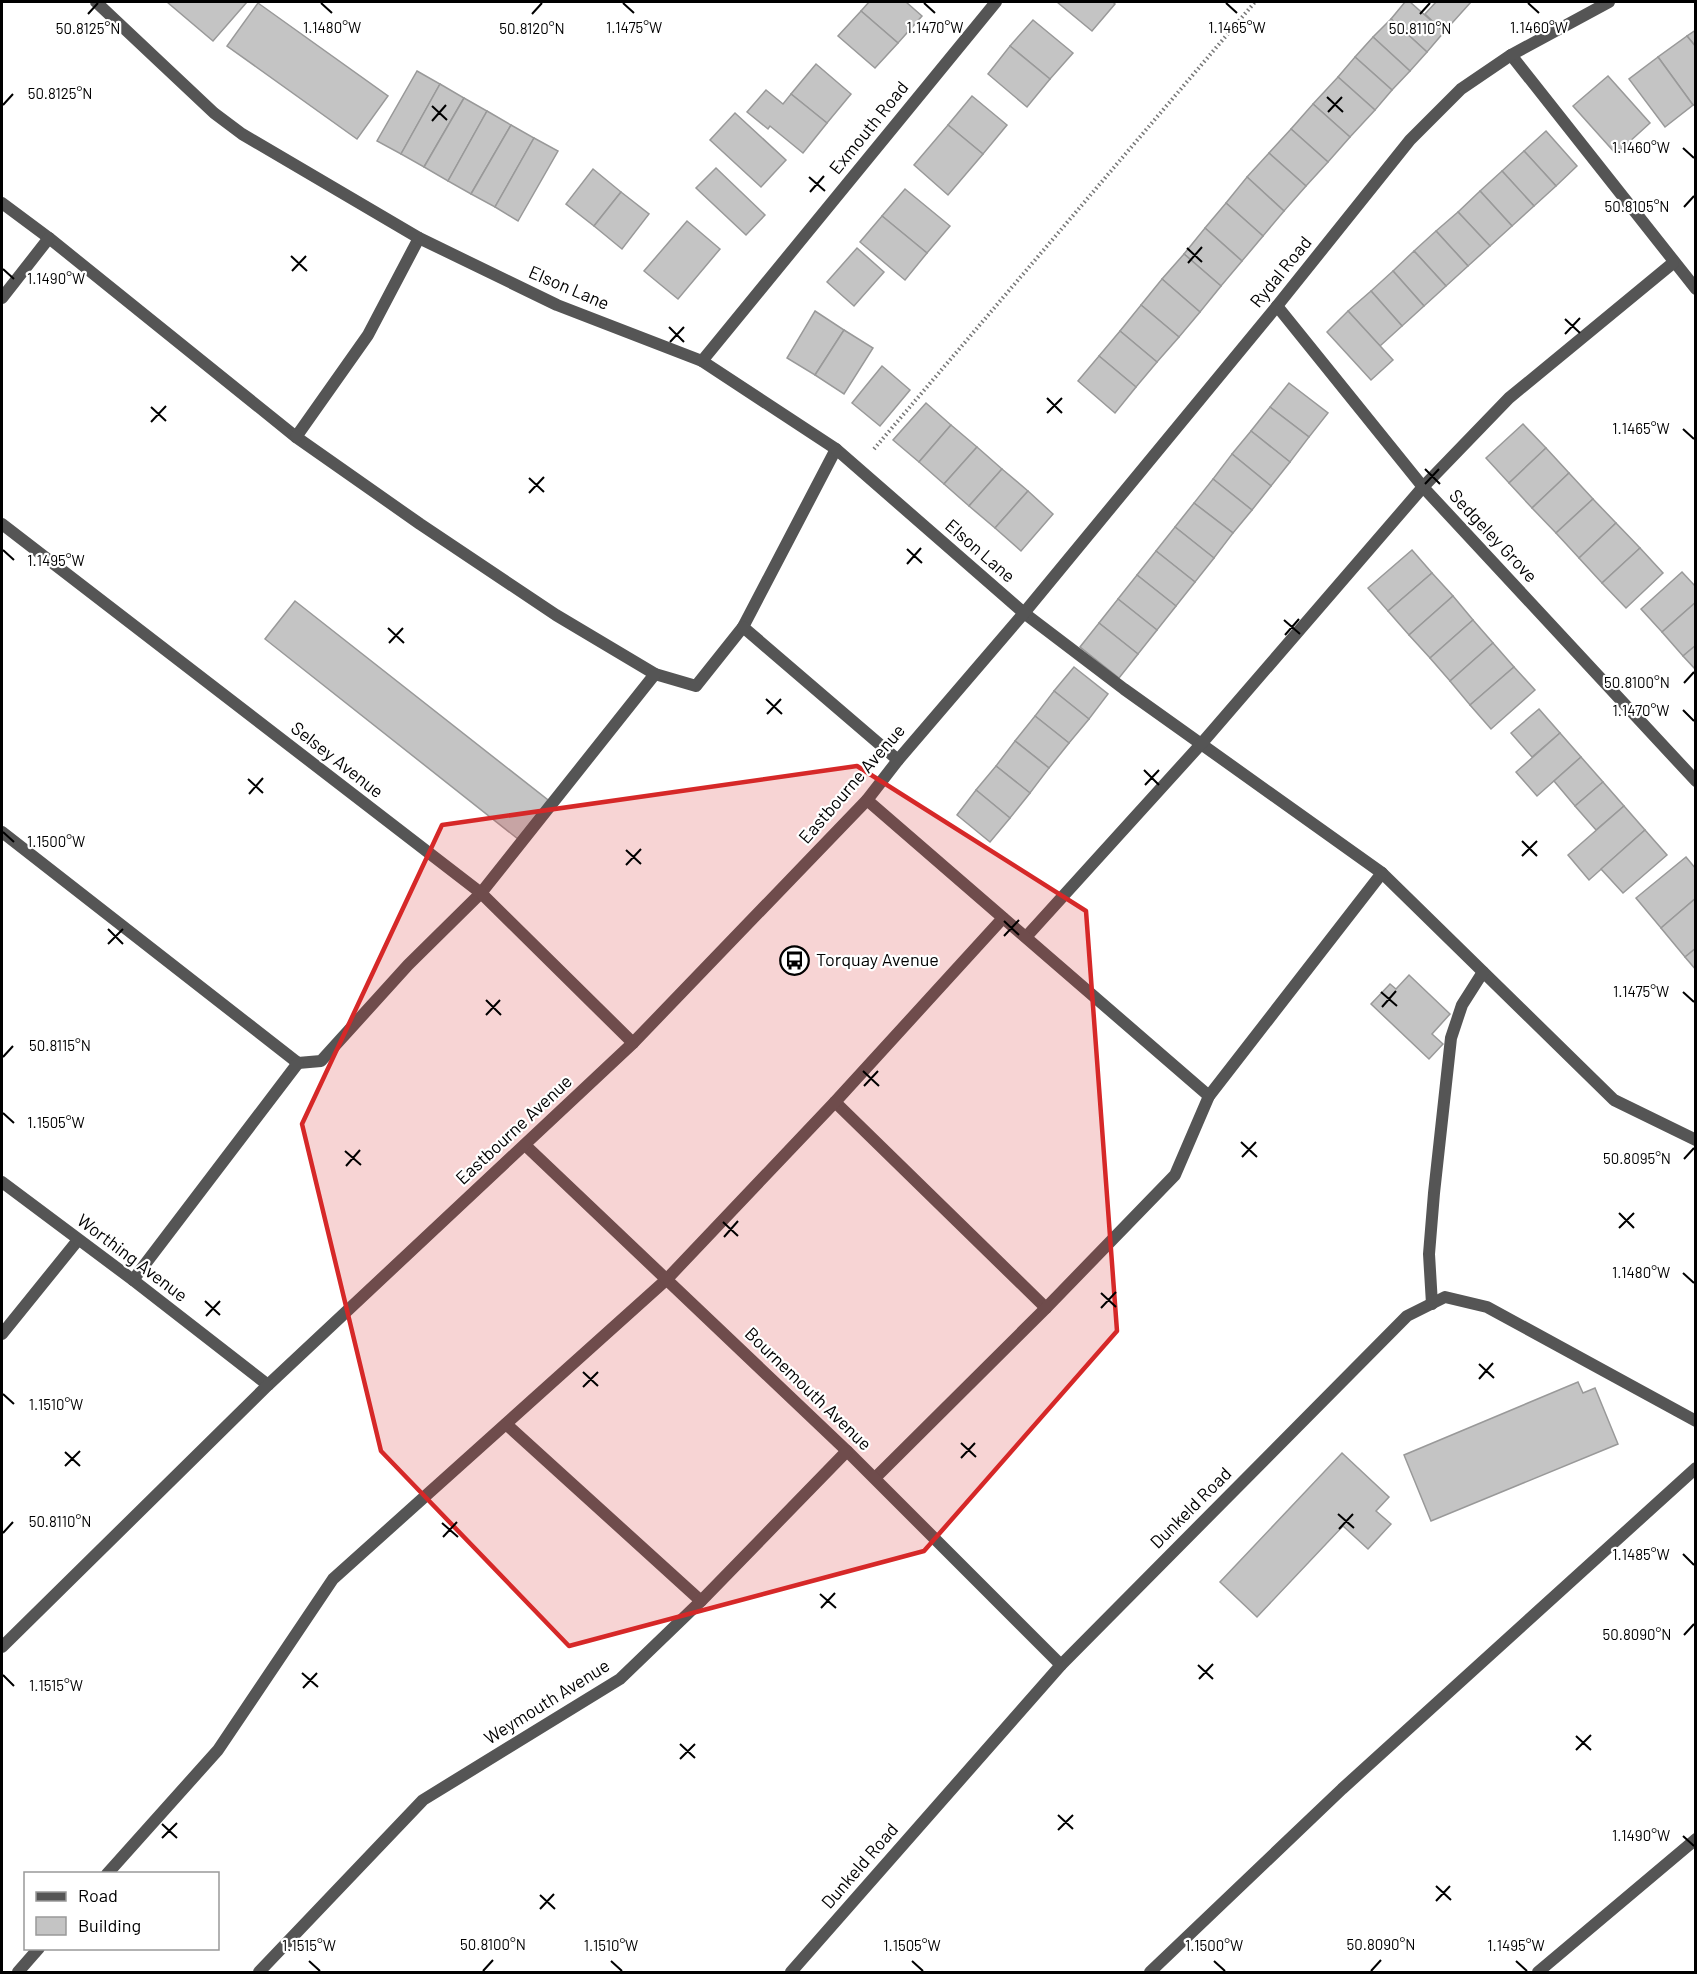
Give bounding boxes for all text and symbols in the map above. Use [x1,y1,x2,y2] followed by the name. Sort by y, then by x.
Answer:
[303,18,361,36] text: 1.1480°W
[606,18,662,36] text: 1.1475°W
[907,18,963,36] text: 1.1470°W
[1208,18,1266,36] text: 1.1465°W
[1510,18,1568,36] text: 1.1460°W
[56,19,120,37] text: 50.8125°N
[499,19,565,37] text: 50.8120°N
[1389,19,1451,37] text: 50.8110°N
[824,76,912,178] street label: Exmouth Road
[28,84,92,102] text: 50.8125°N
[1612,138,1670,156] text: 1.1460°W
[1604,197,1670,215] text: 50.8105°N
[1245,231,1316,312] street label: Rydal Road
[526,260,613,314] street label: Elson Lane
[27,269,85,287] text: 1.1490°W
[1612,419,1670,437] text: 1.1465°W
[1445,484,1542,586] street label: Sedgeley Grove
[941,514,1020,587] street label: Elson Lane
[27,551,85,569] text: 1.1495°W
[1604,673,1670,691] text: 50.8100°N
[1613,701,1669,719] text: 1.1470°W
[287,716,388,802] street label: Selsey Avenue
[793,719,909,848] street label: Eastbourne Avenue
[27,832,85,850] text: 1.1500°W
[779,944,811,976] bus stop icon: Torquay Avenue
[816,948,939,970] place label: Torquay Avenue
[1613,982,1669,1000] text: 1.1475°W
[29,1036,91,1054] text: 50.8115°N
[451,1070,576,1189] street label: Eastbourne Avenue
[27,1113,85,1131] text: 1.1505°W
[1603,1149,1671,1167] text: 50.8095°N
[73,1209,192,1306] street label: Worthing Avenue
[1612,1263,1670,1281] text: 1.1480°W
[741,1322,877,1454] street label: Bournemouth Avenue
[29,1395,83,1413] text: 1.1510°W
[1145,1462,1235,1552] street label: Dunkeld Road
[29,1512,91,1530] text: 50.8110°N
[1612,1545,1670,1563] text: 1.1485°W
[1603,1625,1671,1643] text: 50.8090°N
[480,1654,613,1749] street label: Weymouth Avenue
[29,1676,83,1694] text: 1.1515°W
[816,1818,902,1913] street label: Dunkeld Road
[1612,1826,1670,1844] text: 1.1490°W
[24,1872,219,1950] legend
[78,1884,118,1906] text: Road
[78,1914,141,1936] text: Building
[460,1935,526,1953] text: 50.8100°N
[1347,1935,1415,1953] text: 50.8090°N
[282,1936,336,1954] text: 1.1515°W
[584,1936,638,1954] text: 1.1510°W
[883,1936,941,1954] text: 1.1505°W
[1185,1936,1243,1954] text: 1.1500°W
[1487,1936,1545,1954] text: 1.1495°W

